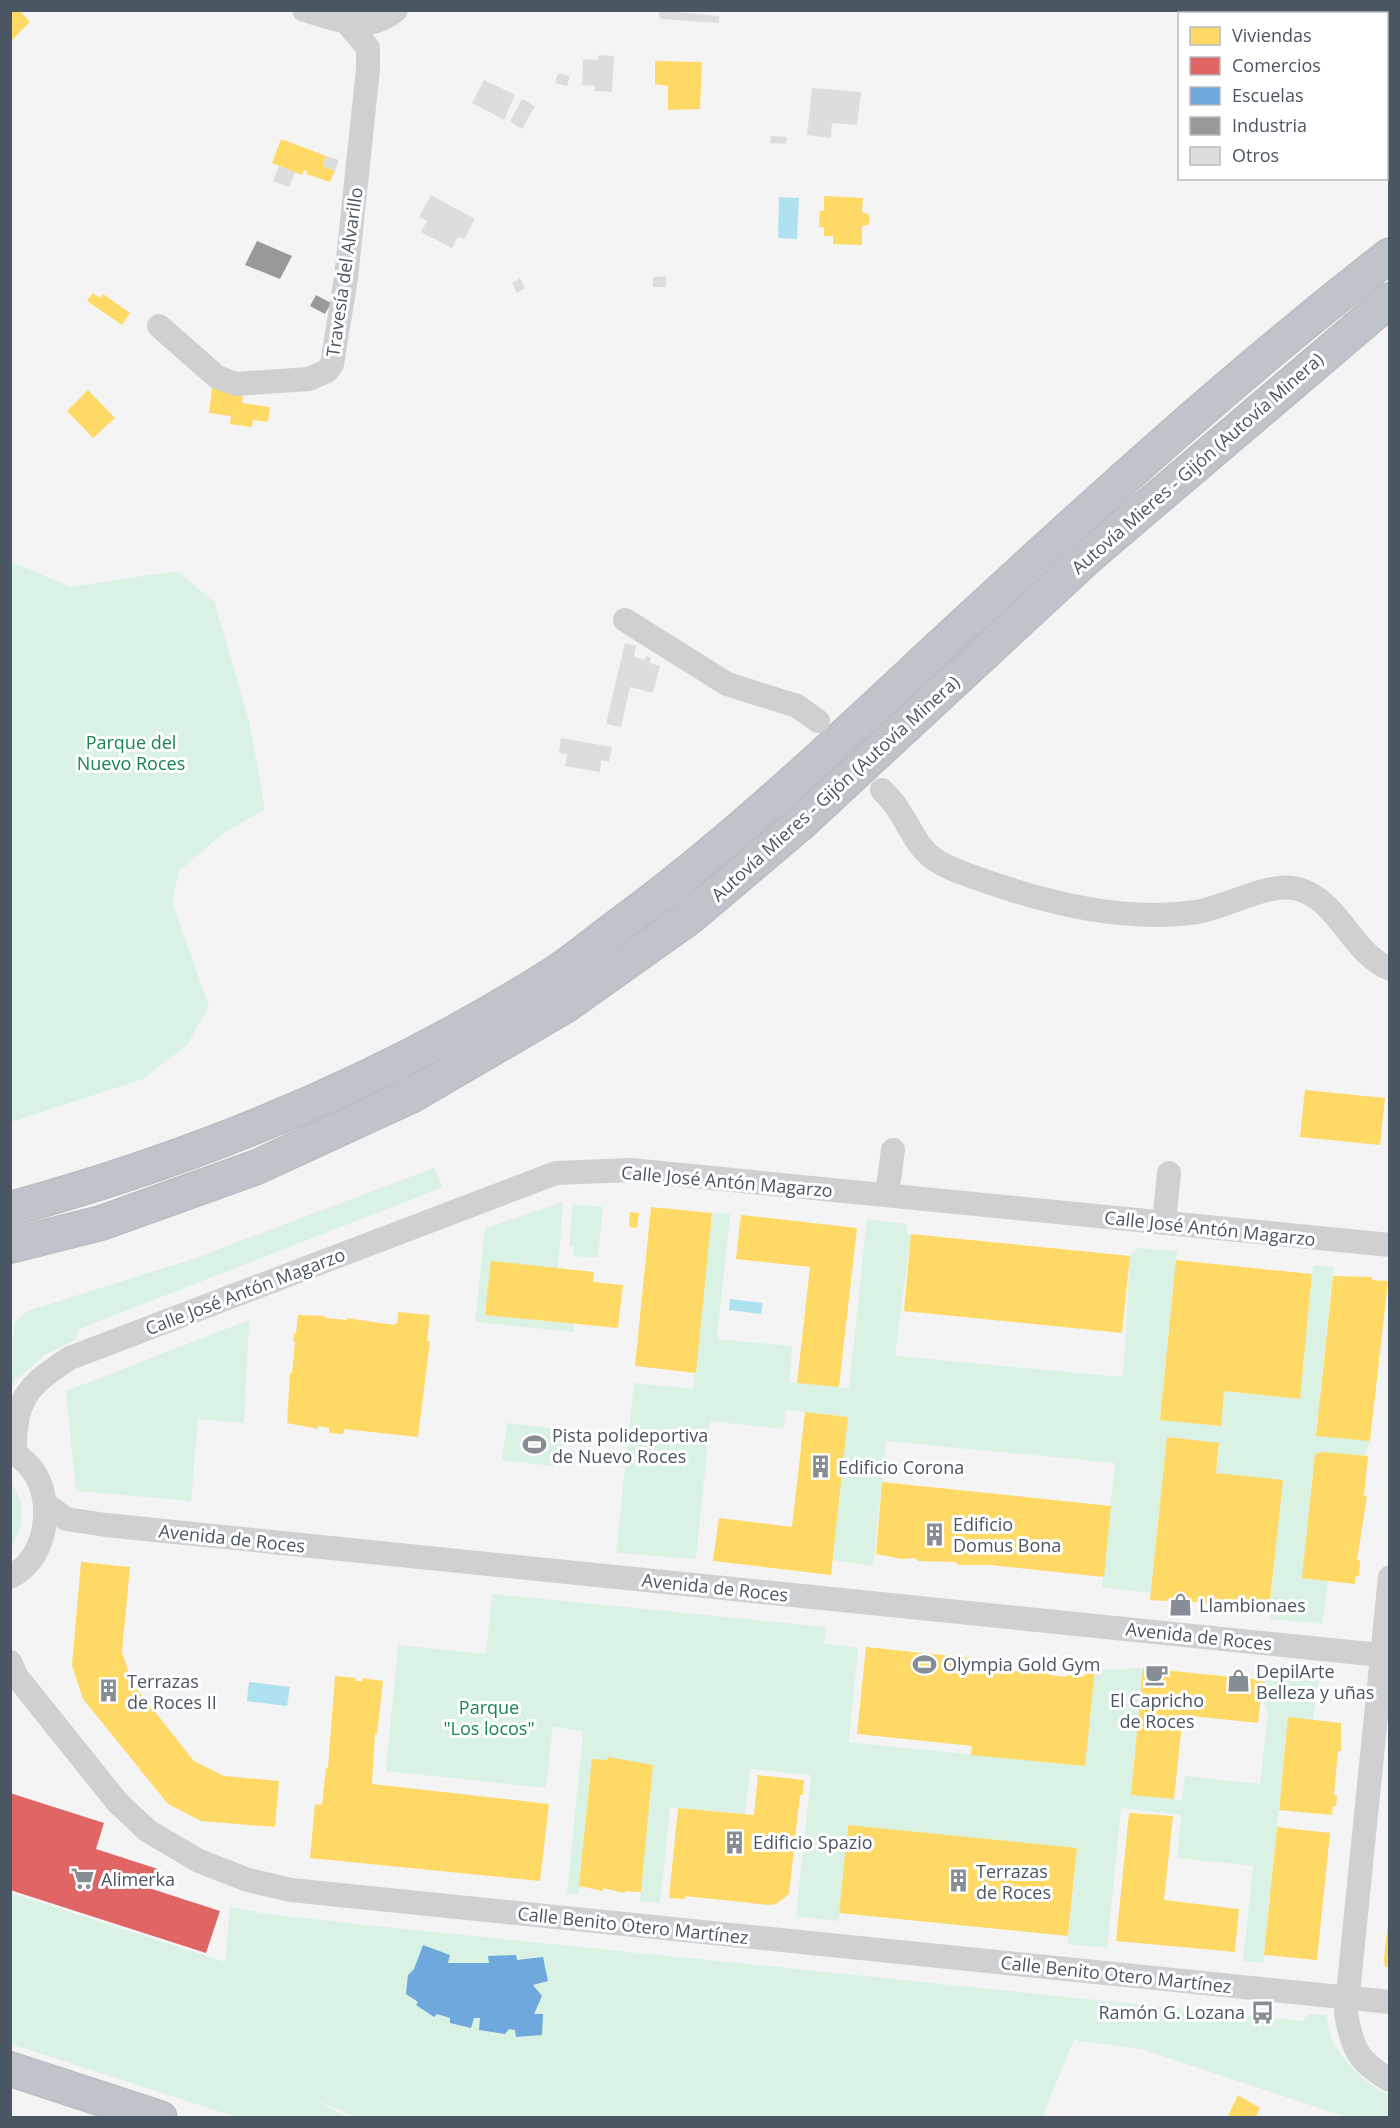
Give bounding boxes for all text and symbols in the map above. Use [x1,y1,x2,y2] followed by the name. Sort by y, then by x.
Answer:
[1178,12,1388,180] legend
[1232,23,1312,47] text: Viviendas
[1232,53,1321,77] text: Comercios
[1232,83,1303,107] text: Escuelas
[1232,113,1307,137] text: Industria
[1232,143,1279,167] text: Otros
[320,186,368,358] street label: Travesía del Alvarillo
[1066,347,1328,579] street label: Autovía Mieres - Gijón (Autovía Minera)
[706,670,964,906] street label: Autovía Mieres - Gijón (Autovía Minera)
[77,730,185,775] park label: Parque del Nuevo Roces
[620,1160,834,1202] street label: Calle José Antón Magarzo
[1103,1205,1317,1251] street label: Calle José Antón Magarzo
[142,1242,348,1340] street label: Calle José Antón Magarzo
[552,1423,708,1468] place label: Pista polideportiva de Nuevo Roces
[521,1432,547,1458] sports icon: Pista polideportiva de Nuevo Roces
[807,1454,833,1480] building icon: Edificio Corona
[838,1455,964,1479] place label: Edificio Corona
[953,1512,1061,1557] place label: Edificio Domus Bona
[158,1518,306,1558] street label: Avenida de Roces
[922,1521,948,1547] building icon: Edificio Domus Bona
[641,1567,789,1607] street label: Avenida de Roces
[1168,1592,1194,1618] shop icon: Llambionaes
[1199,1593,1306,1617] place label: Llambionaes
[1125,1616,1273,1656] street label: Avenida de Roces
[912,1651,938,1677] sports icon: Olympia Gold Gym
[943,1652,1100,1676] place label: Olympia Gold Gym
[1256,1659,1374,1704] place label: DepilArte Belleza y uñas
[1144,1661,1170,1687] cafe icon: El Capricho de Roces
[1225,1668,1251,1694] shop icon: DepilArte Belleza y uñas
[127,1669,217,1714] place label: Terrazas de Roces II
[96,1678,122,1704] building icon: Terrazas de Roces II
[1110,1688,1204,1733] place label: El Capricho de Roces
[443,1695,535,1740] park label: Parque "Los locos"
[722,1829,748,1855] building icon: Edificio Spazio
[753,1830,873,1854] place label: Edificio Spazio
[976,1859,1051,1904] place label: Terrazas de Roces
[70,1866,96,1892] supermarket icon: Alimerka
[101,1867,175,1891] place label: Alimerka
[945,1868,971,1894] building icon: Terrazas de Roces
[516,1901,750,1949] street label: Calle Benito Otero Martínez
[999,1950,1233,1998] street label: Calle Benito Otero Martínez
[1250,1999,1276,2025] bus stop icon: Ramón G. Lozana
[1098,2000,1245,2024] place label: Ramón G. Lozana

